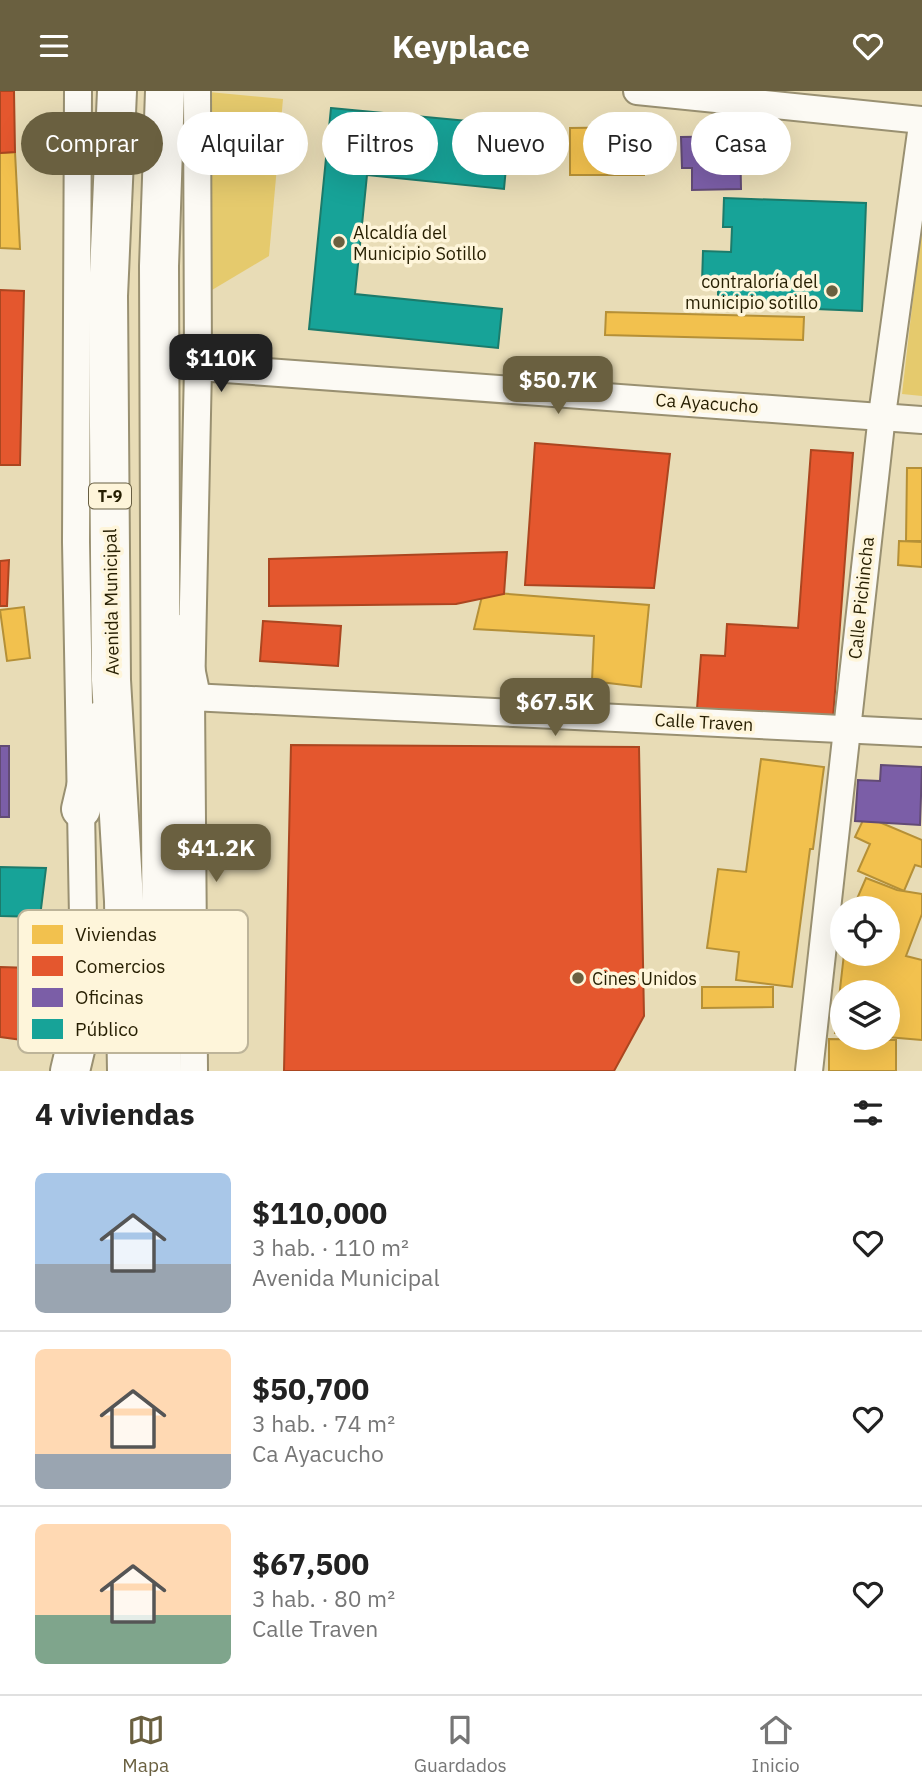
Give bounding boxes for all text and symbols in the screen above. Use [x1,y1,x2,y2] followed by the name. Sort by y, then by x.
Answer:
[392,25,530,67] text: Keyplace
[35,27,73,65] icon: menu
[849,27,887,65] icon: heart
[21,112,163,175] chip: Comprar
[177,112,308,175] chip: Alquilar
[322,112,438,175] chip: Filtros
[452,112,569,175] chip: Nuevo
[583,112,677,175] chip: Piso
[691,112,791,175] chip: Casa
[353,221,487,265] place label: Alcaldía del Municipio Sotillo
[331,234,347,250] marker: Alcaldía del Municipio Sotillo
[685,270,818,314] place label: contraloría del municipio sotillo
[824,283,840,299] marker: contraloría del municipio sotillo
[172,335,270,394] pin: $110K
[185,342,257,372] text: $110K
[501,357,615,416] pin: $50.7K
[519,364,597,394] text: $50.7K
[655,388,759,418] street label: Ca Ayacucho
[89,483,131,509] road number: T-9
[98,528,124,676] street label: Avenida Municipal
[843,535,879,660] street label: Calle Pichincha
[498,679,612,738] pin: $67.5K
[516,686,594,716] text: $67.5K
[654,708,754,736] street label: Calle Traven
[159,825,273,884] pin: $41.2K
[177,832,255,862] text: $41.2K
[830,896,900,1050] map controls
[830,896,900,966] button: locate
[18,910,248,1053] legend
[75,922,157,946] text: Viviendas
[75,954,166,978] text: Comercios
[592,967,697,990] place label: Cines Unidos
[570,970,586,986] marker: Cines Unidos
[830,980,900,1050] button: layers
[75,985,144,1009] text: Oficinas
[75,1017,138,1041] text: Público
[35,1094,195,1133] text: 4 viviendas
[849,1094,887,1132] icon: filters
[252,1193,387,1232] text: $110,000
[91,1201,175,1285] icon: home
[849,1224,887,1262] icon: heart
[252,1232,409,1262] text: 3 hab. · 110 m²
[252,1262,440,1292] text: Avenida Municipal
[252,1369,369,1408] text: $50,700
[91,1377,175,1461] icon: home
[849,1400,887,1438] icon: heart
[252,1408,395,1438] text: 3 hab. · 74 m²
[252,1438,384,1468] text: Ca Ayacucho
[252,1544,369,1583] text: $67,500
[91,1552,175,1636] icon: home
[849,1575,887,1613] icon: heart
[252,1583,395,1613] text: 3 hab. · 80 m²
[252,1613,378,1643] text: Calle Traven
[122,1711,169,1777] tab: Mapa
[414,1711,507,1777] tab: Guardados
[752,1711,800,1777] tab: Inicio

